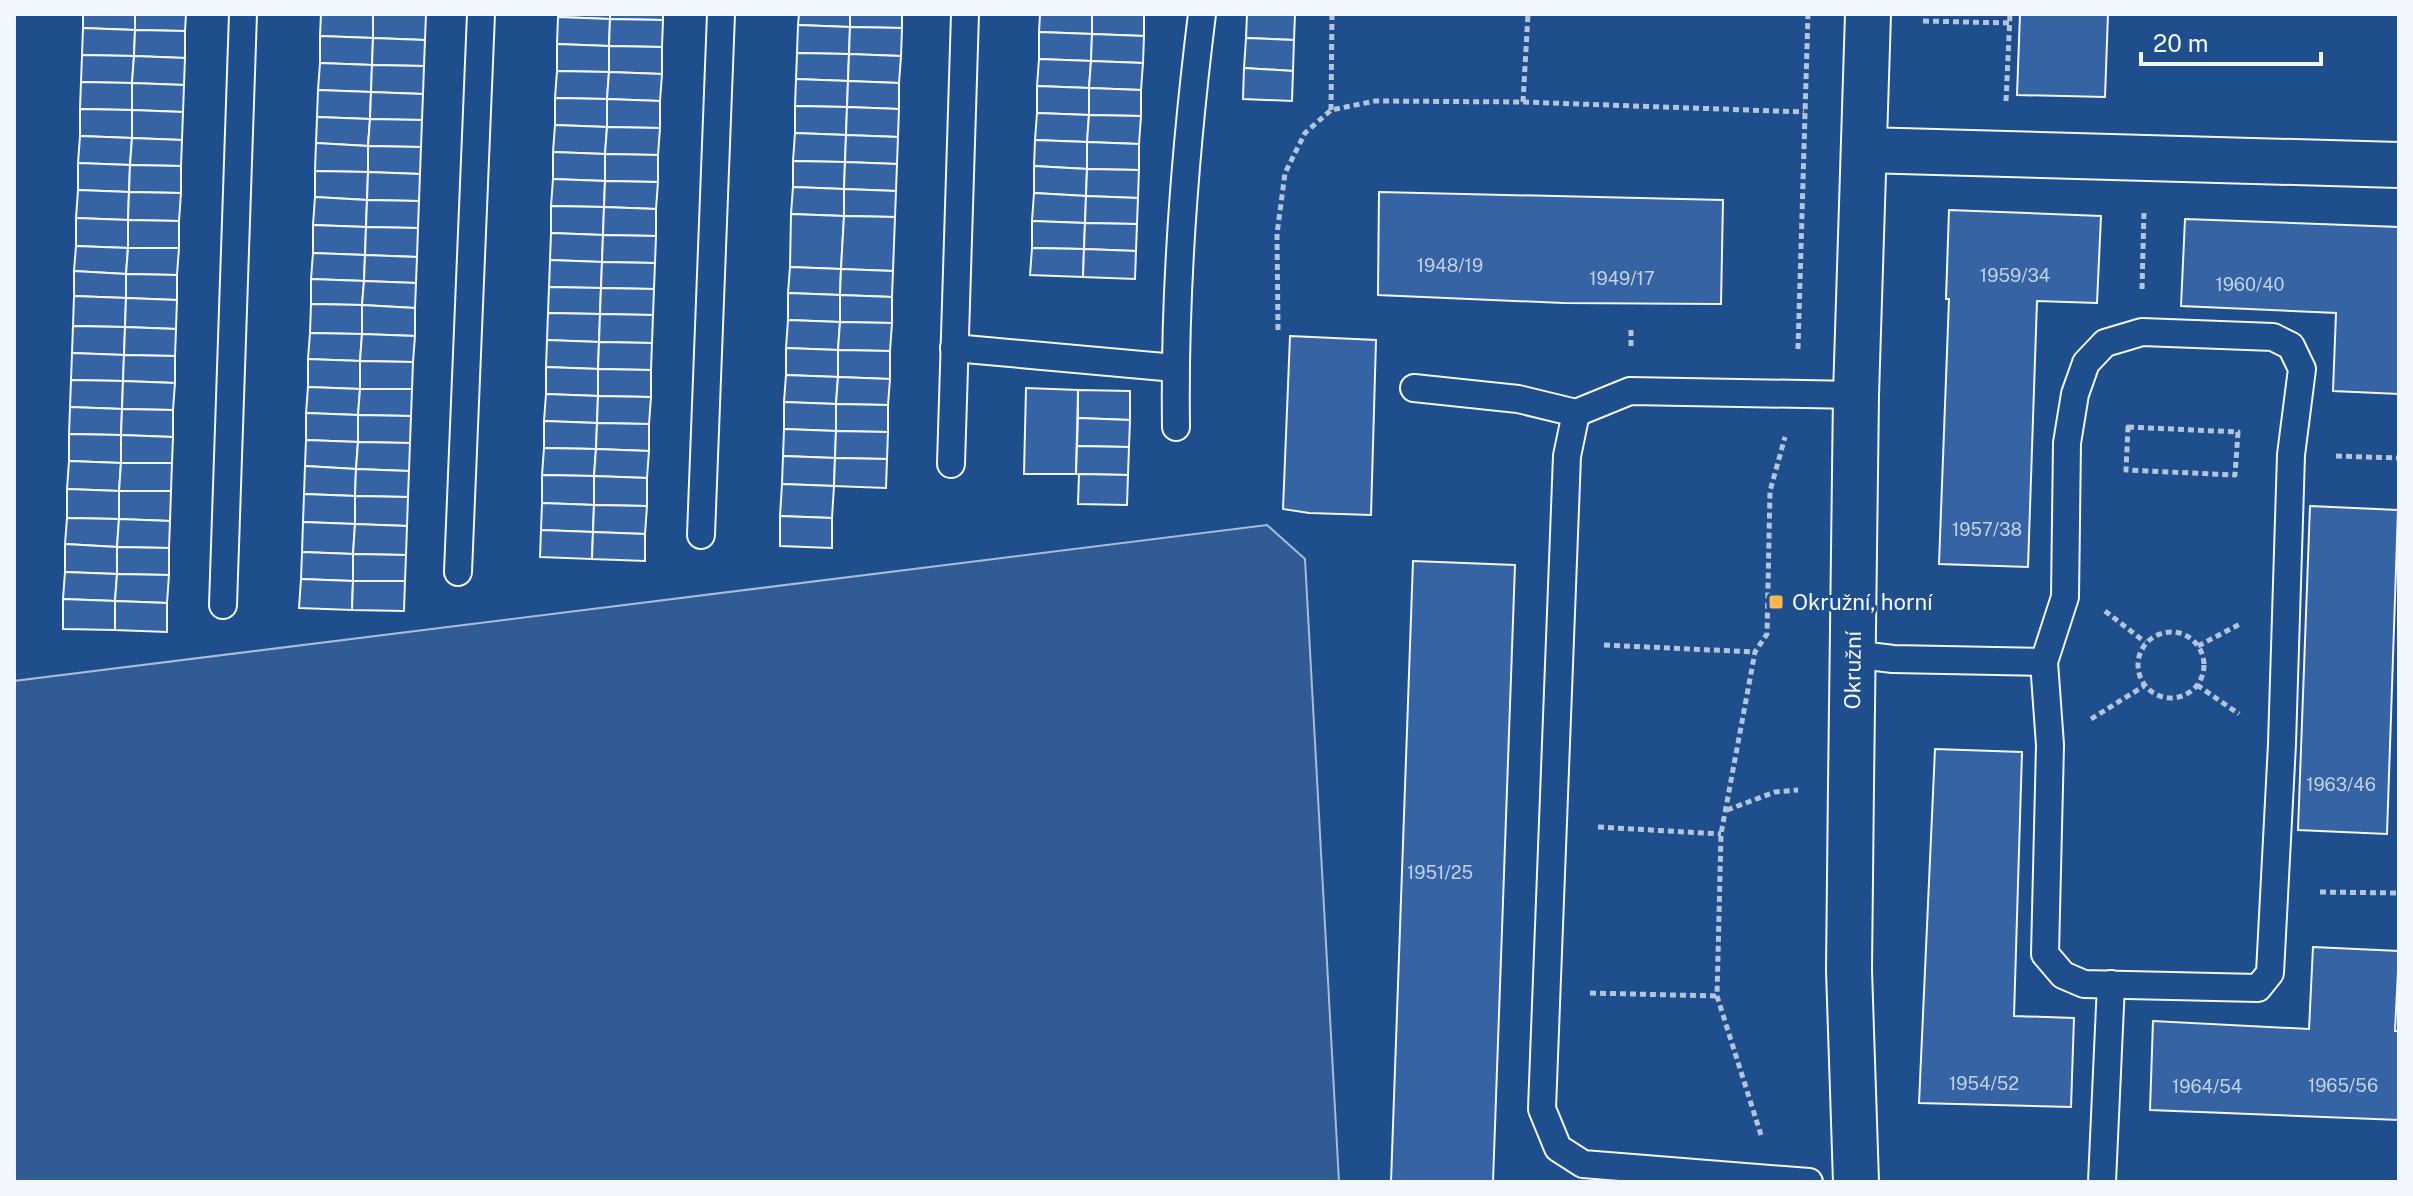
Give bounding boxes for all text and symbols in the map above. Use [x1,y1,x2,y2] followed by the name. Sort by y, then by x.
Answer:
[2141,16,2321,66] scale bar
[2153,29,2209,57] text: 20 m
[1417,255,1483,276] house number: 1948/19
[1980,265,2050,286] house number: 1959/34
[1589,268,1655,289] house number: 1949/17
[2215,274,2285,295] house number: 1960/40
[1952,519,2022,540] house number: 1957/38
[1792,589,1933,615] place label: Okružní, horní
[1767,593,1785,611] marker: Okružní, horní
[1839,630,1866,709] street label: Okružní
[2306,774,2376,795] house number: 1963/46
[1407,862,1473,883] house number: 1951/25
[1949,1073,2019,1094] house number: 1954/52
[2308,1075,2378,1096] house number: 1965/56
[2172,1076,2242,1097] house number: 1964/54

